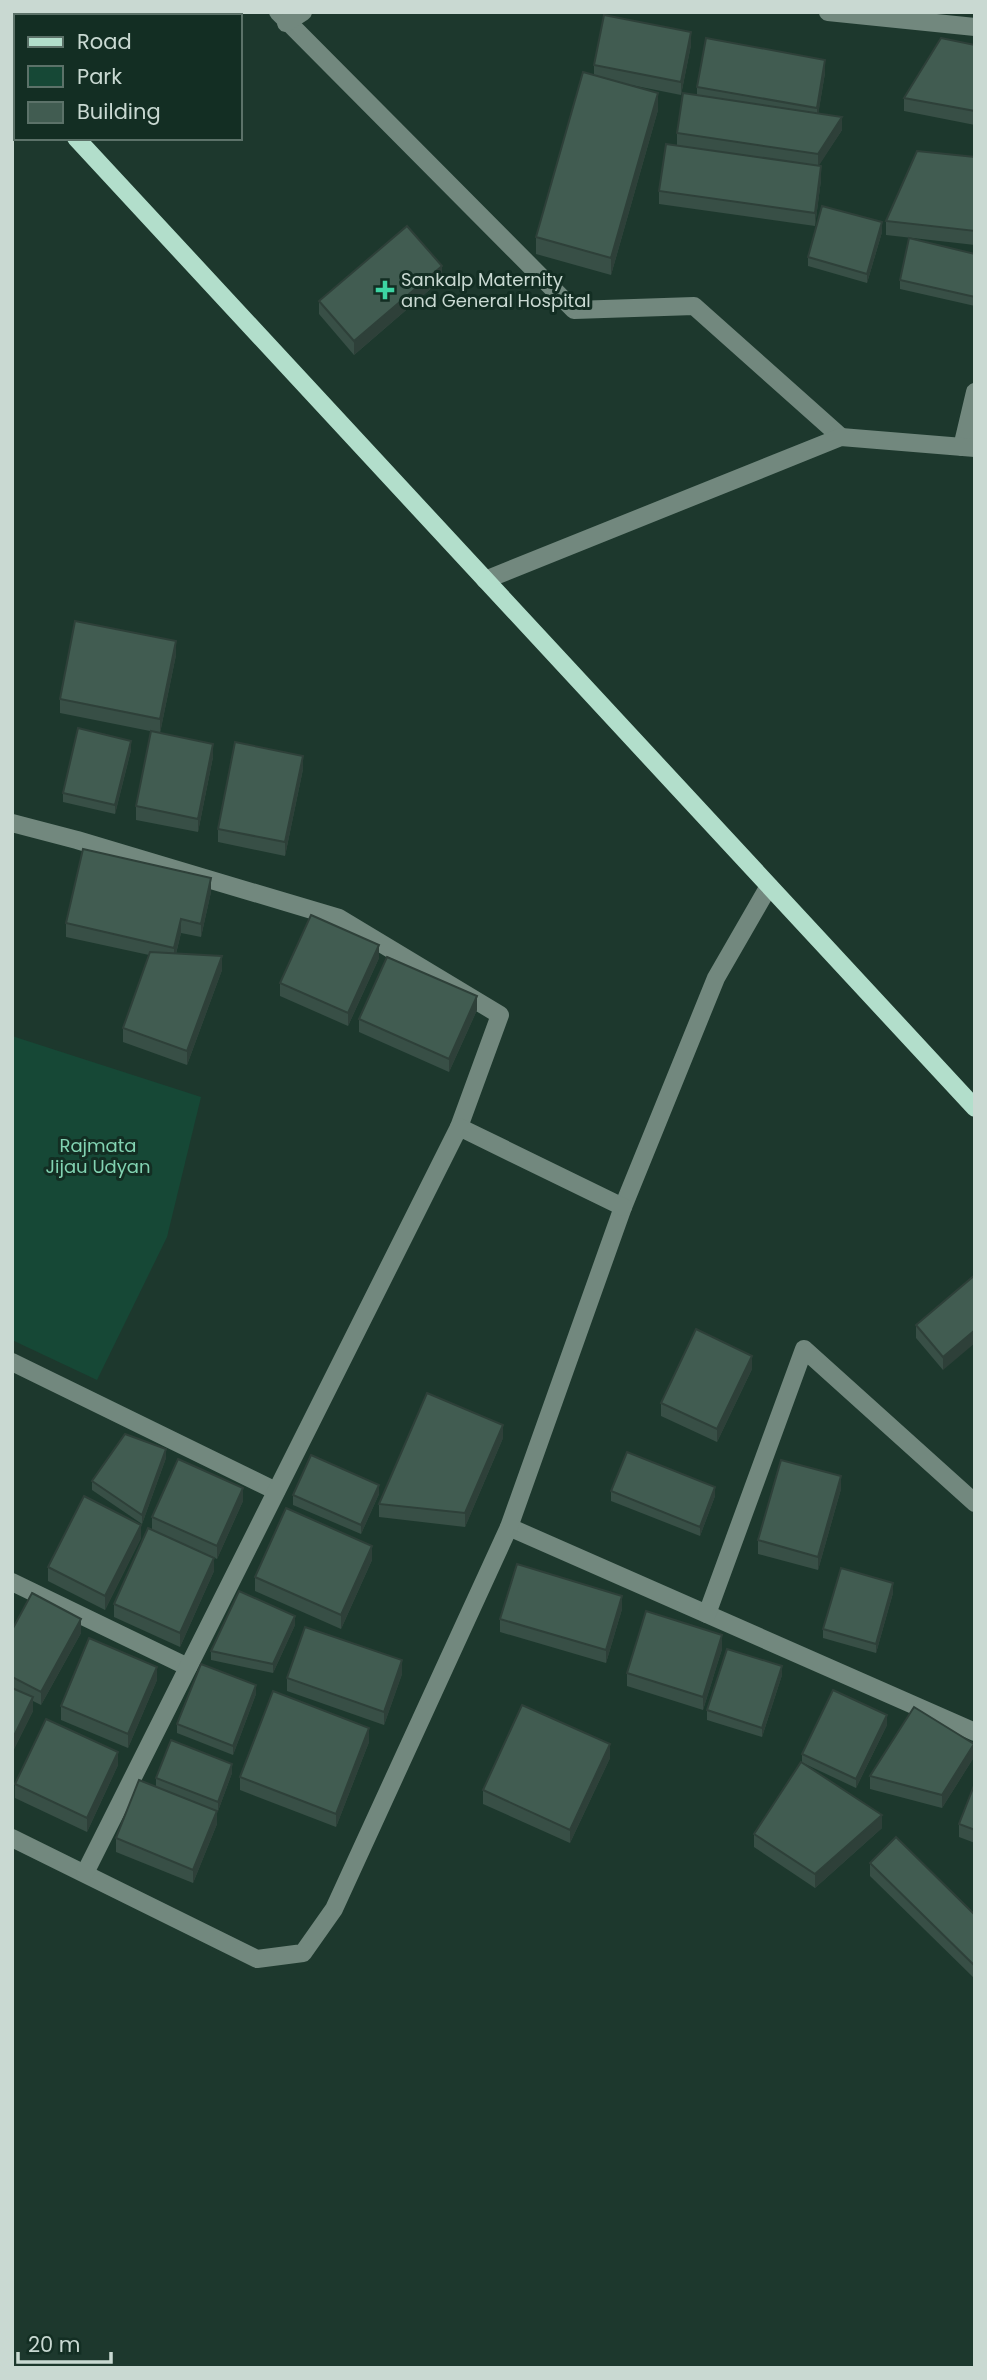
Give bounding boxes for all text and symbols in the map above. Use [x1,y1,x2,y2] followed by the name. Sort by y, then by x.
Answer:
[14,14,242,140] legend
[77,27,132,56] text: Road
[77,62,122,91] text: Park
[77,97,161,126] text: Building
[401,267,591,313] place label: Sankalp Maternity and General Hospital
[375,280,395,300] marker: Sankalp Maternity and General Hospital
[45,1133,151,1179] park label: Rajmata Jijau Udyan
[18,2320,110,2364] scale bar
[28,2330,81,2359] text: 20 m

